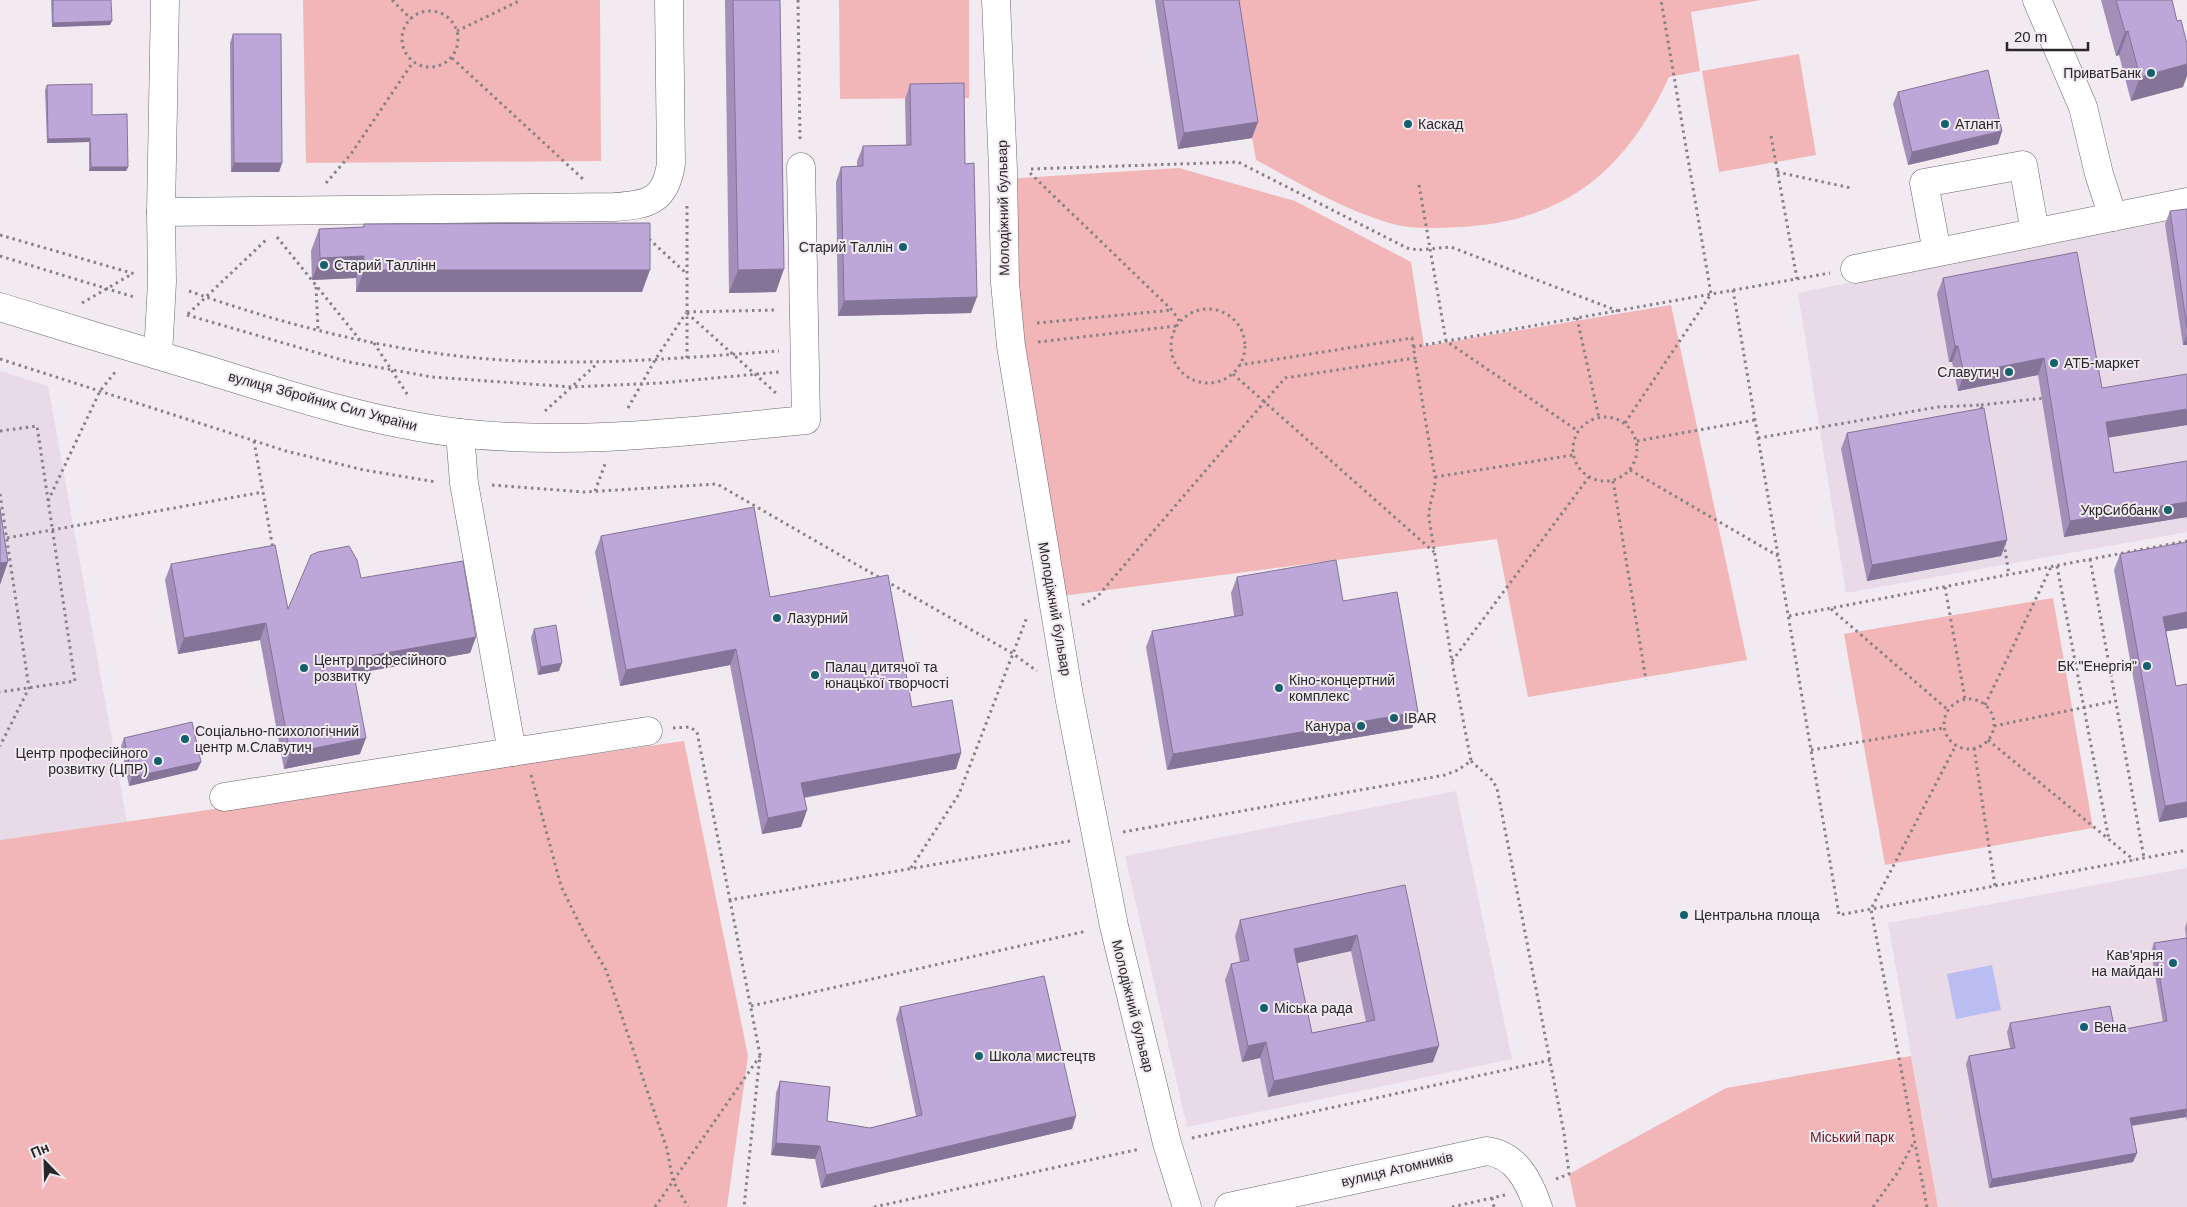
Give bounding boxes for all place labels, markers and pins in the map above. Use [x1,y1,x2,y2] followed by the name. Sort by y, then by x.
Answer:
[2063,65,2142,81] place label: ПриватБанк
[2145,67,2157,79] marker: ПриватБанк
[1418,116,1463,132] place label: Каскад
[1955,116,2001,132] place label: Атлант
[1402,118,1414,130] marker: Каскад
[1939,118,1951,130] marker: Атлант
[799,239,893,255] place label: Старий Таллін
[897,241,909,253] marker: Старий Таллін
[334,257,436,273] place label: Старий Таллінн
[318,259,330,271] marker: Старий Таллінн
[2064,355,2140,371] place label: АТБ-маркет
[2048,357,2060,369] marker: АТБ-маркет
[1937,364,1999,380] place label: Славутич
[2003,366,2015,378] marker: Славутич
[2081,502,2159,518] place label: УкрСиббанк
[2162,504,2174,516] marker: УкрСиббанк
[787,610,848,626] place label: Лазурний
[771,612,783,624] marker: Лазурний
[314,652,447,684] place label: Центр професійного розвитку
[2057,658,2137,674] place label: БК "Енергія"
[825,659,949,691] place label: Палац дитячої та юнацької творчості
[2141,660,2153,672] marker: БК "Енергія"
[298,662,310,674] marker: Центр професійного розвитку
[809,669,821,681] marker: Палац дитячої та юнацької творчості
[1289,672,1395,704] place label: Кіно-концертний комплекс
[1273,682,1285,694] marker: Кіно-концертний комплекс
[1404,710,1437,726] place label: IBAR
[1388,712,1400,724] marker: IBAR
[1305,718,1351,734] place label: Канура
[1355,720,1367,732] marker: Канура
[195,723,359,755] place label: Соціально-психологічний центр м.Славутич
[179,733,191,745] marker: Соціально-психологічний центр м.Славутич
[16,745,148,777] place label: Центр професійного розвитку (ЦПР)
[152,755,164,767] marker: Центр професійного розвитку (ЦПР)
[1694,907,1820,923] place label: Центральна площа
[1678,909,1690,921] marker: Центральна площа
[2092,947,2163,979] place label: Кав'ярня на майдані
[2167,957,2179,969] marker: Кав'ярня на майдані
[1274,1000,1353,1016] place label: Міська рада
[1258,1002,1270,1014] marker: Міська рада
[2094,1019,2127,1035] place label: Вена
[2078,1021,2090,1033] marker: Вена
[989,1048,1096,1064] place label: Школа мистецтв
[973,1050,985,1062] marker: Школа мистецтв

